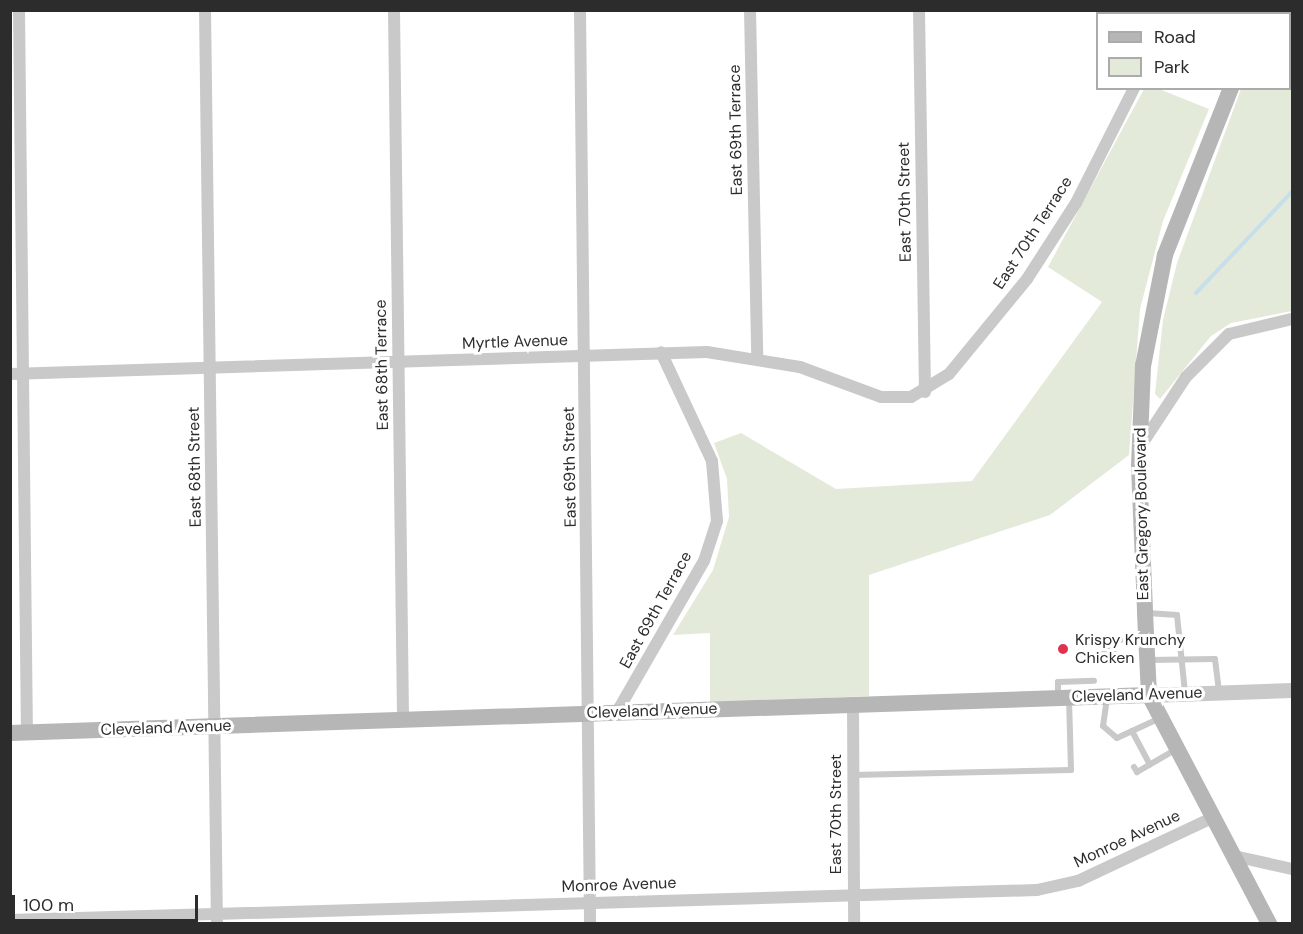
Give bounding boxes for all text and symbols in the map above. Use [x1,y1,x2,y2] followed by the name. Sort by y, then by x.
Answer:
[1096,12,1291,90] legend
[1154,25,1196,49] text: Road
[1154,55,1190,79] text: Park
[725,64,747,196] street label: East 69th Terrace
[894,142,916,262] street label: East 70th Street
[989,173,1077,293] street label: East 70th Terrace
[371,299,393,431] street label: East 68th Terrace
[462,331,568,353] street label: Myrtle Avenue
[184,406,206,528] street label: East 68th Street
[559,406,581,528] street label: East 69th Street
[1131,427,1153,601] street label: East Gregory Boulevard
[616,548,696,672] street label: East 69th Terrace
[1075,630,1185,668] place label: Krispy Krunchy Chicken
[1056,642,1070,656] marker: Krispy Krunchy Chicken
[1071,683,1203,707] street label: Cleveland Avenue
[586,699,718,723] street label: Cleveland Avenue
[100,716,232,740] street label: Cleveland Avenue
[826,754,846,874] street label: East 70th Street
[1071,806,1183,872] street label: Monroe Avenue
[561,873,677,897] street label: Monroe Avenue
[15,883,201,921] scale bar
[23,893,74,917] text: 100 m

